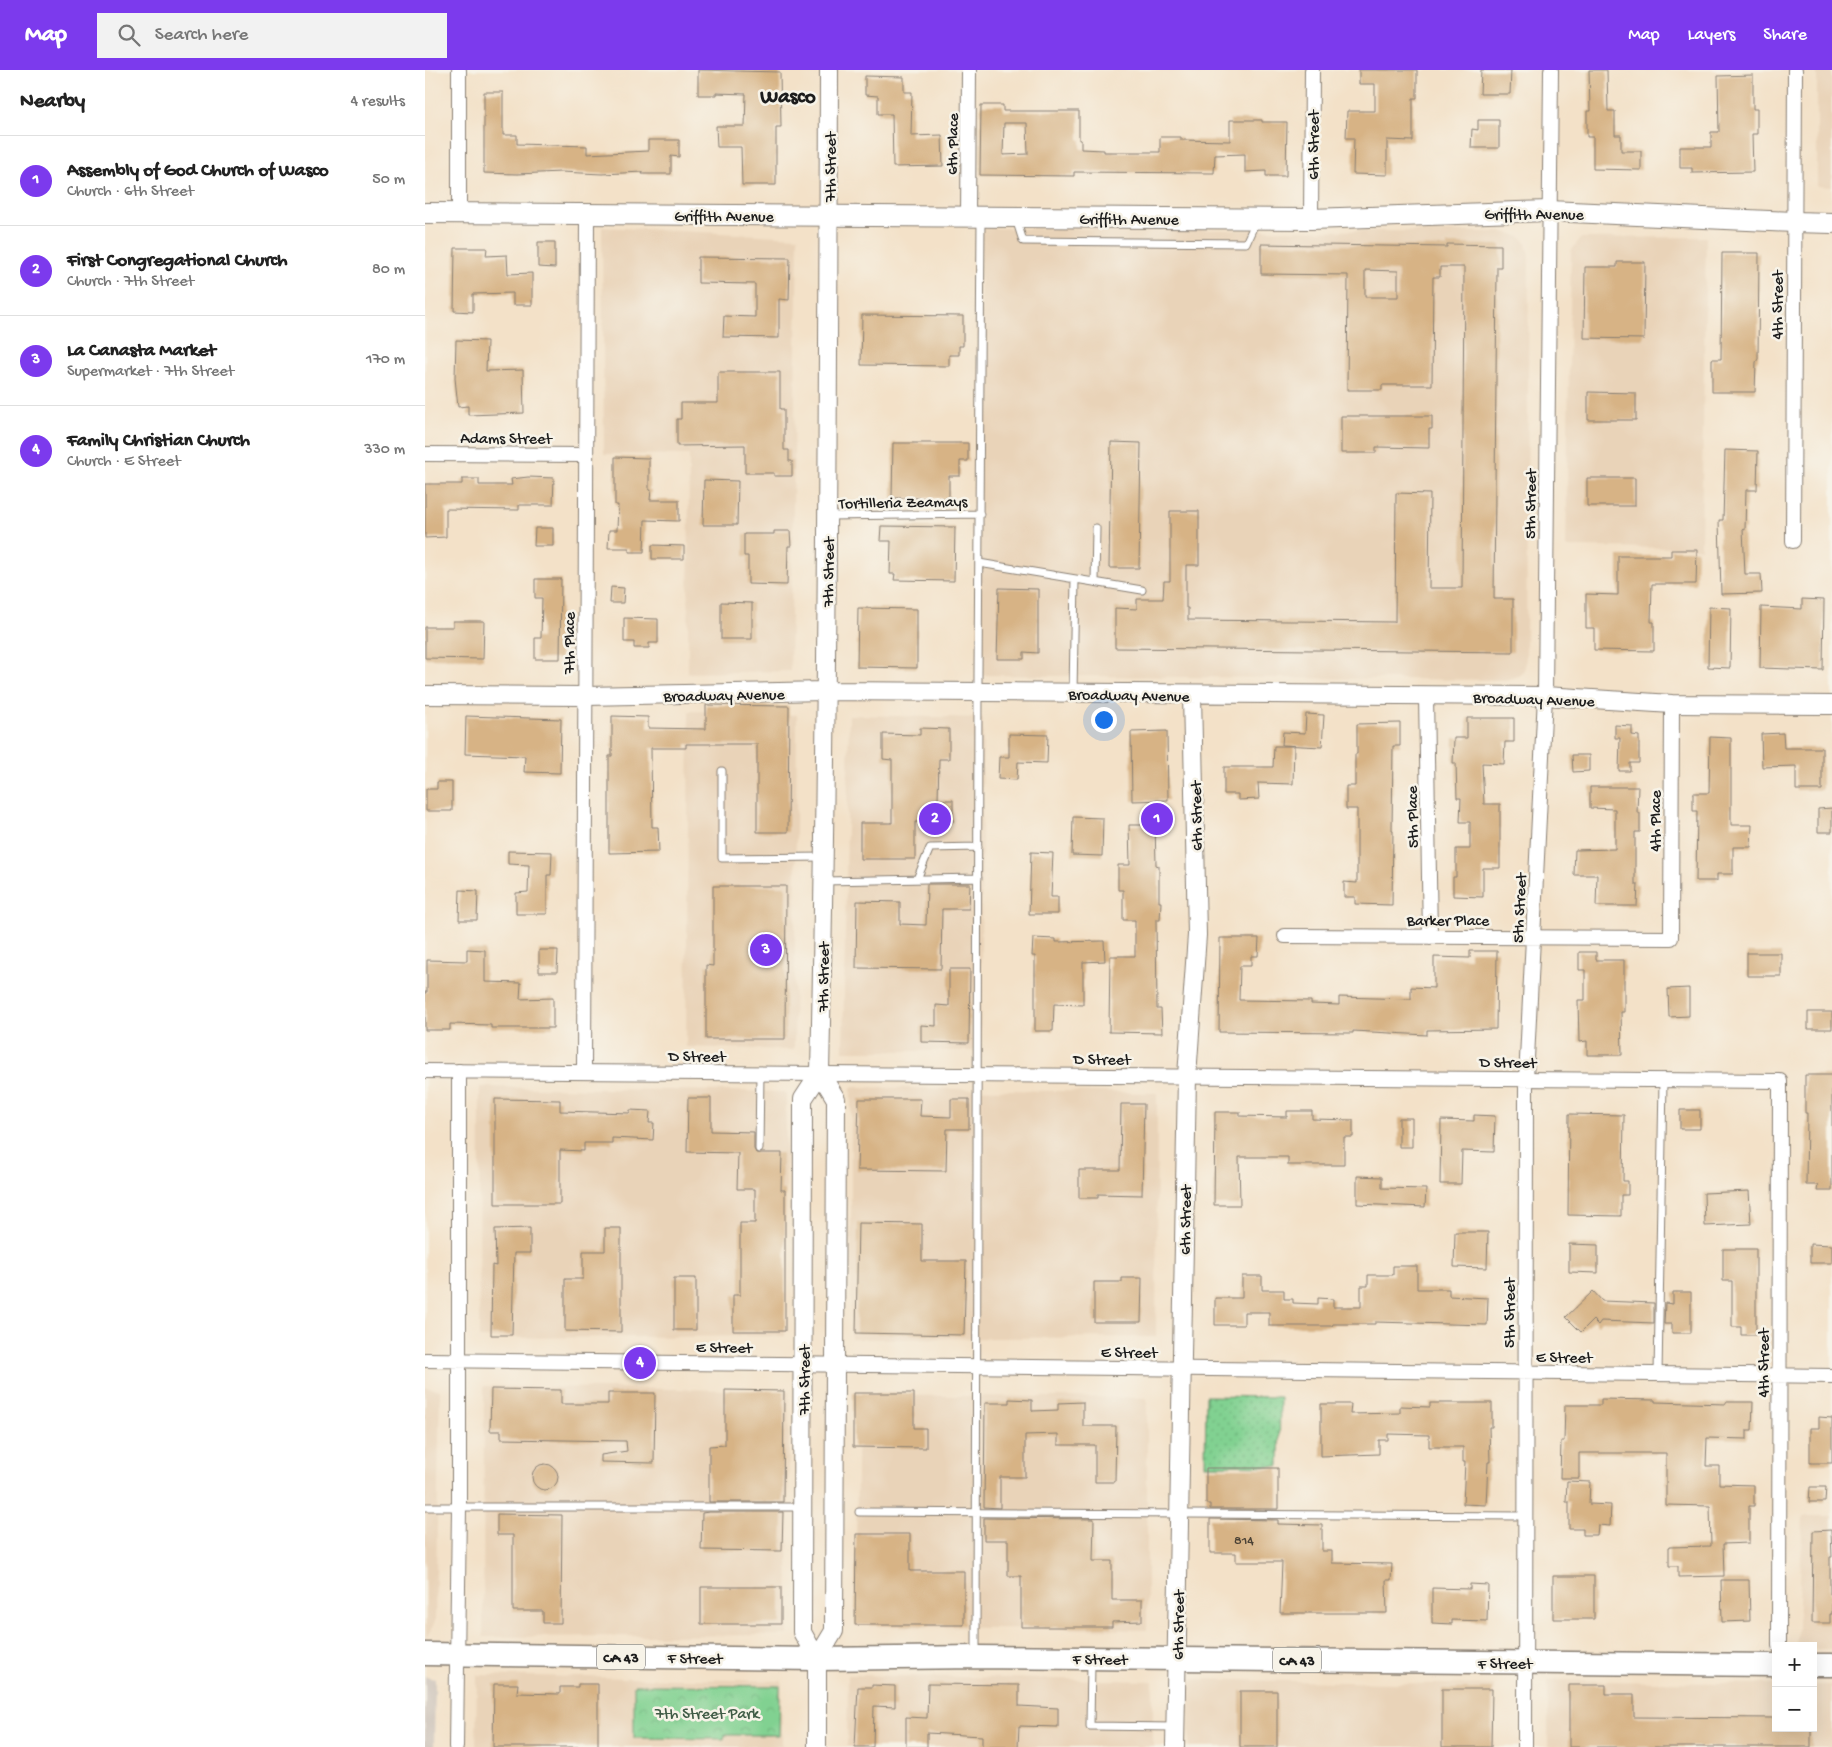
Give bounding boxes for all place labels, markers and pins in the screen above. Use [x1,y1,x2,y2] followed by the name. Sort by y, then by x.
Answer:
[919,800,951,838] pin: 2
[1141,800,1173,838] pin: 1
[750,931,782,969] pin: 3
[624,1344,656,1382] pin: 4

